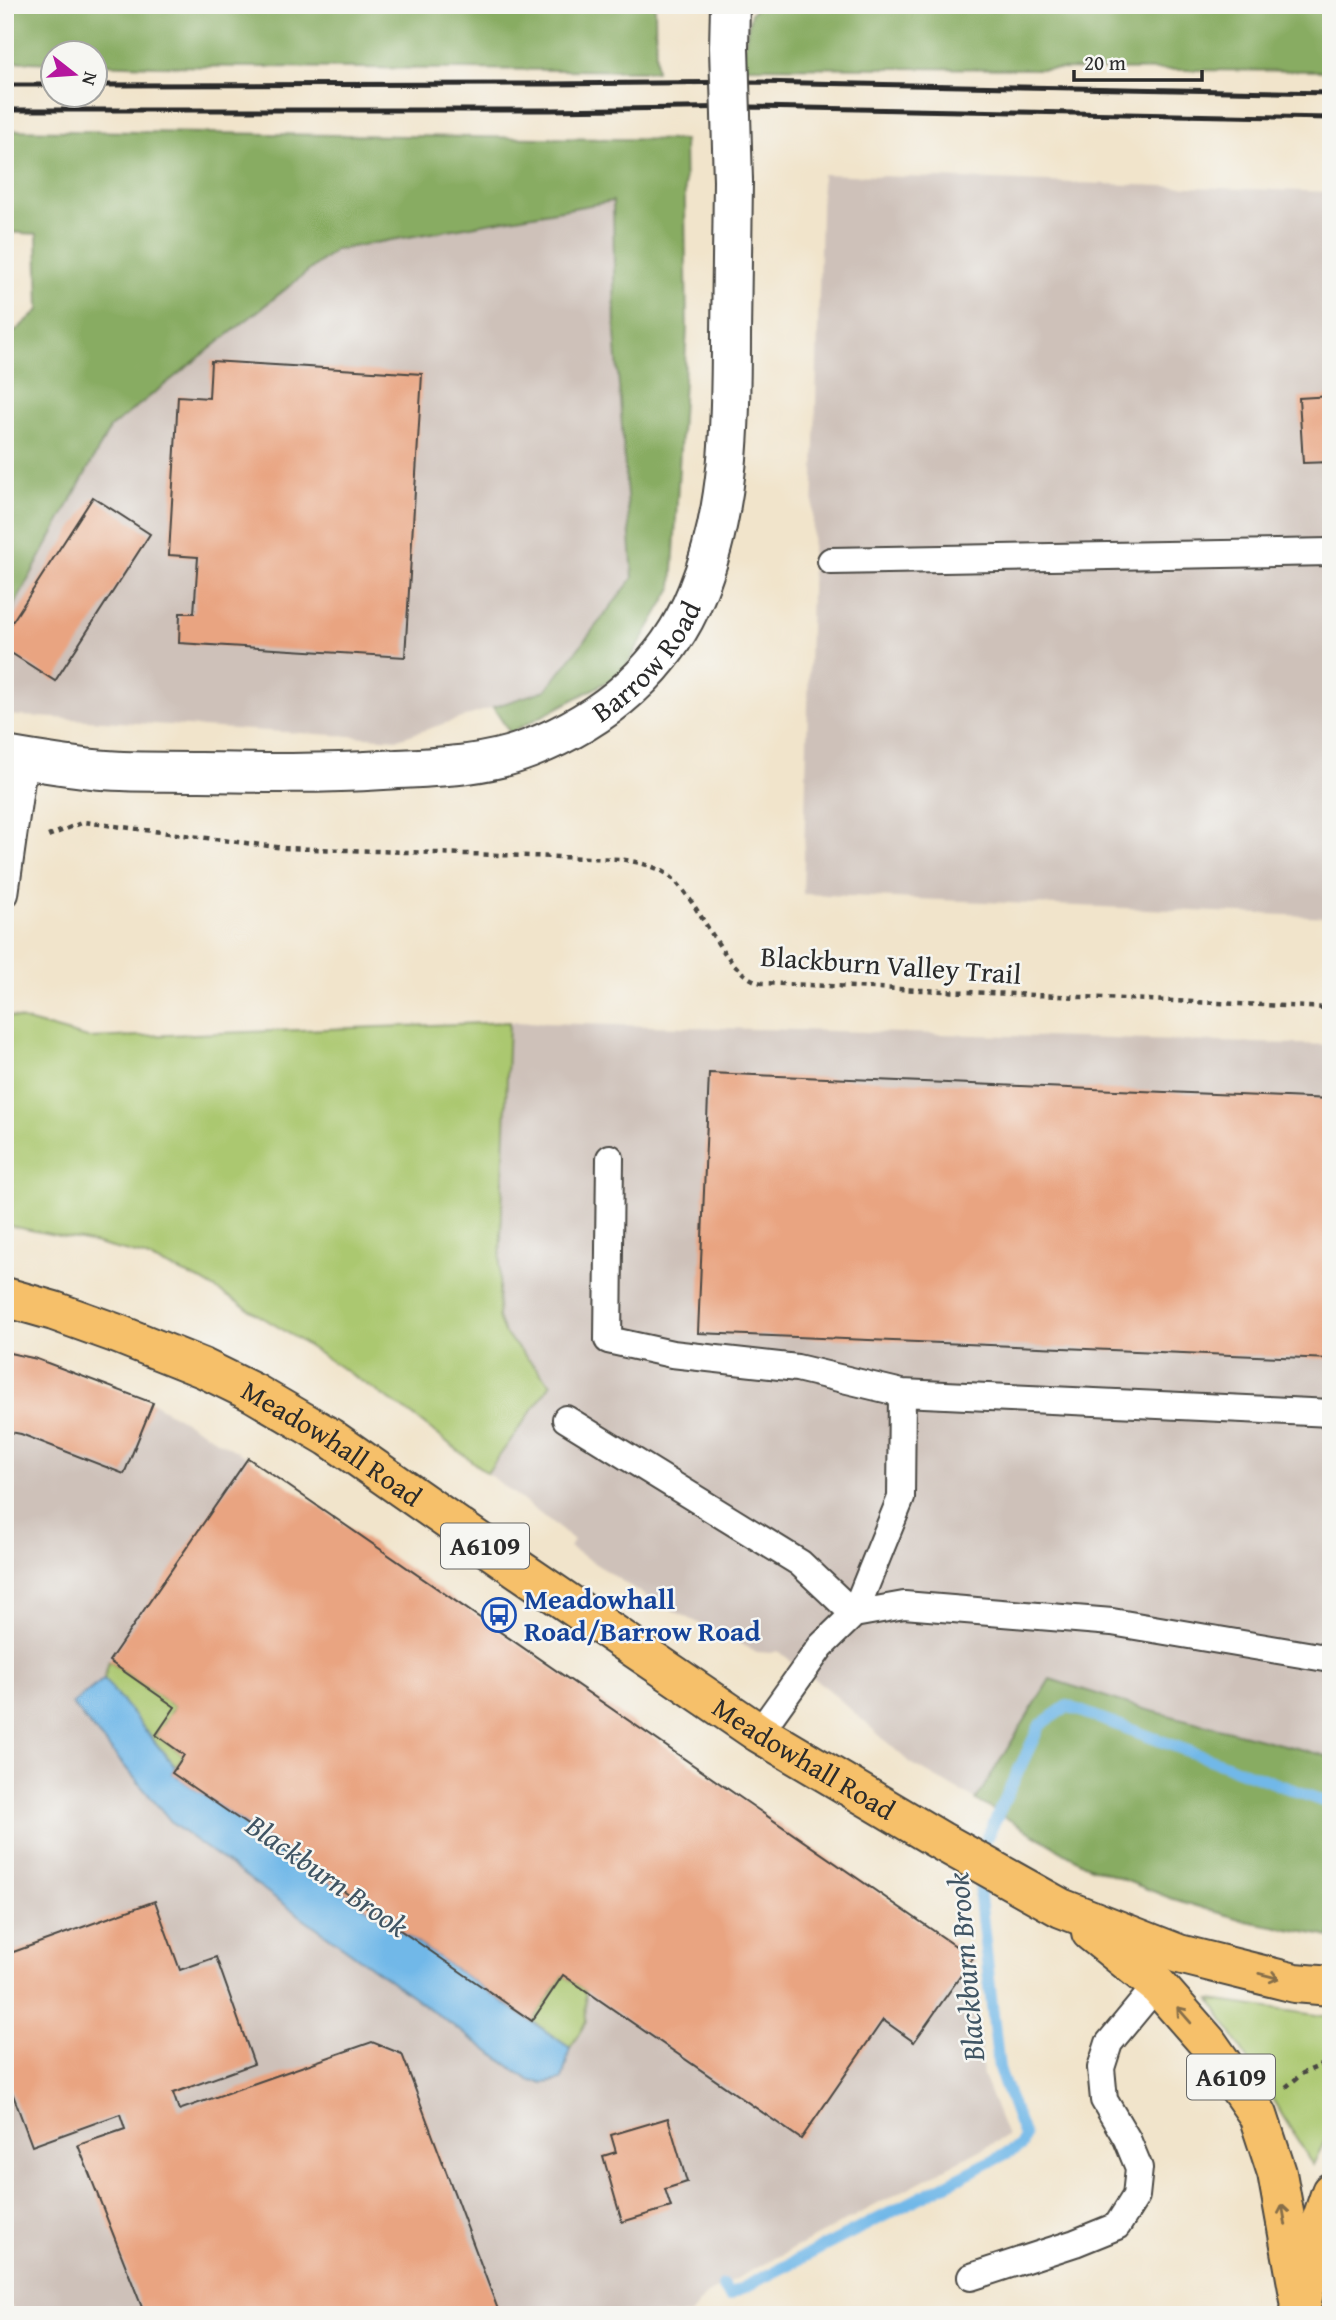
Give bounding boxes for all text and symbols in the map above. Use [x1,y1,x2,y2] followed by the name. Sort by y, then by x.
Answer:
[38,38,108,108] north arrow
[1074,38,1201,82] scale bar
[1084,47,1126,78] text: 20 m
[75,69,106,89] text: N
[583,594,711,731] street label: Barrow Road
[759,935,1023,994] street label: Blackburn Valley Trail
[234,1369,431,1516] street label: Meadowhall Road
[441,1524,529,1568] road number: A6109
[524,1578,761,1651] place label: Meadowhall Road/Barrow Road
[480,1596,518,1634] bus stop icon: Meadowhall Road/Barrow Road
[705,1686,903,1830] street label: Meadowhall Road
[237,1802,418,1948] water label: Blackburn Brook
[935,1871,995,2064] water label: Blackburn Brook
[1258,1970,1280,1983] one-way arrow
[1176,2006,1192,2024] one-way arrow
[1187,2054,1275,2100] road number: A6109
[1277,2204,1290,2226] one-way arrow

